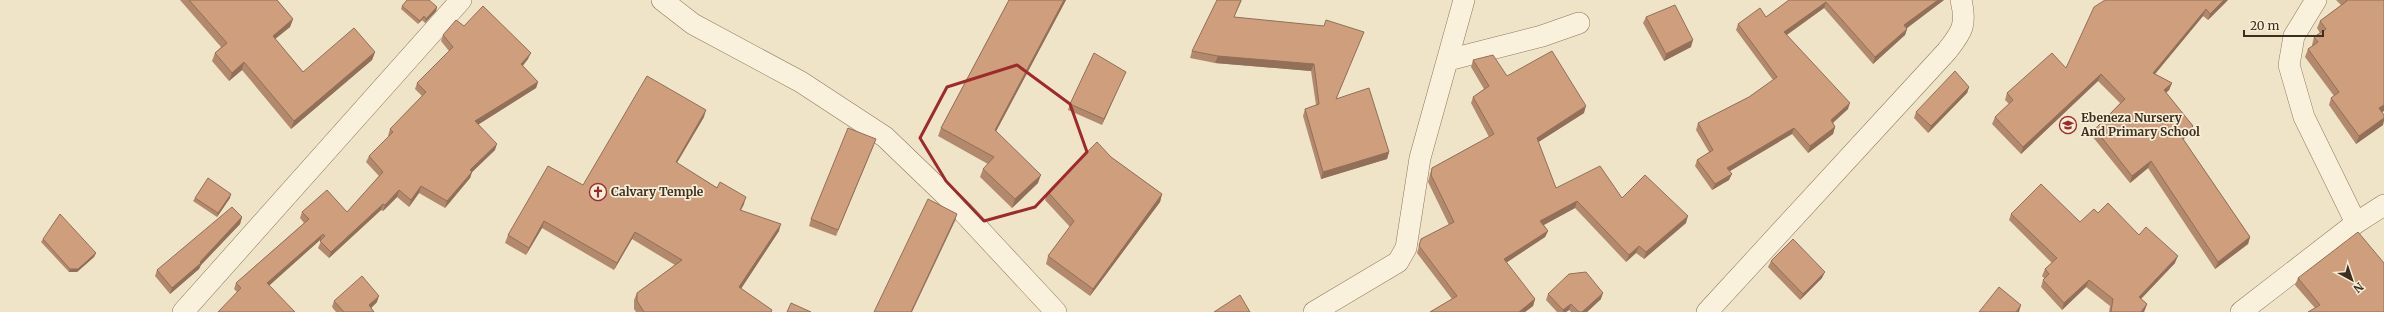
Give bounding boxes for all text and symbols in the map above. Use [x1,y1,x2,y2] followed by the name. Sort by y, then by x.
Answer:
[2244,12,2323,38] scale bar
[2250,18,2279,33] text: 20 m
[2080,110,2200,139] place label: Ebeneza Nursery And Primary School
[2058,115,2078,135] school or university icon: Ebeneza Nursery And Primary School
[588,182,608,202] church icon: Calvary Temple
[611,184,704,199] place label: Calvary Temple
[2332,260,2372,300] north arrow
[2350,280,2366,296] text: N

